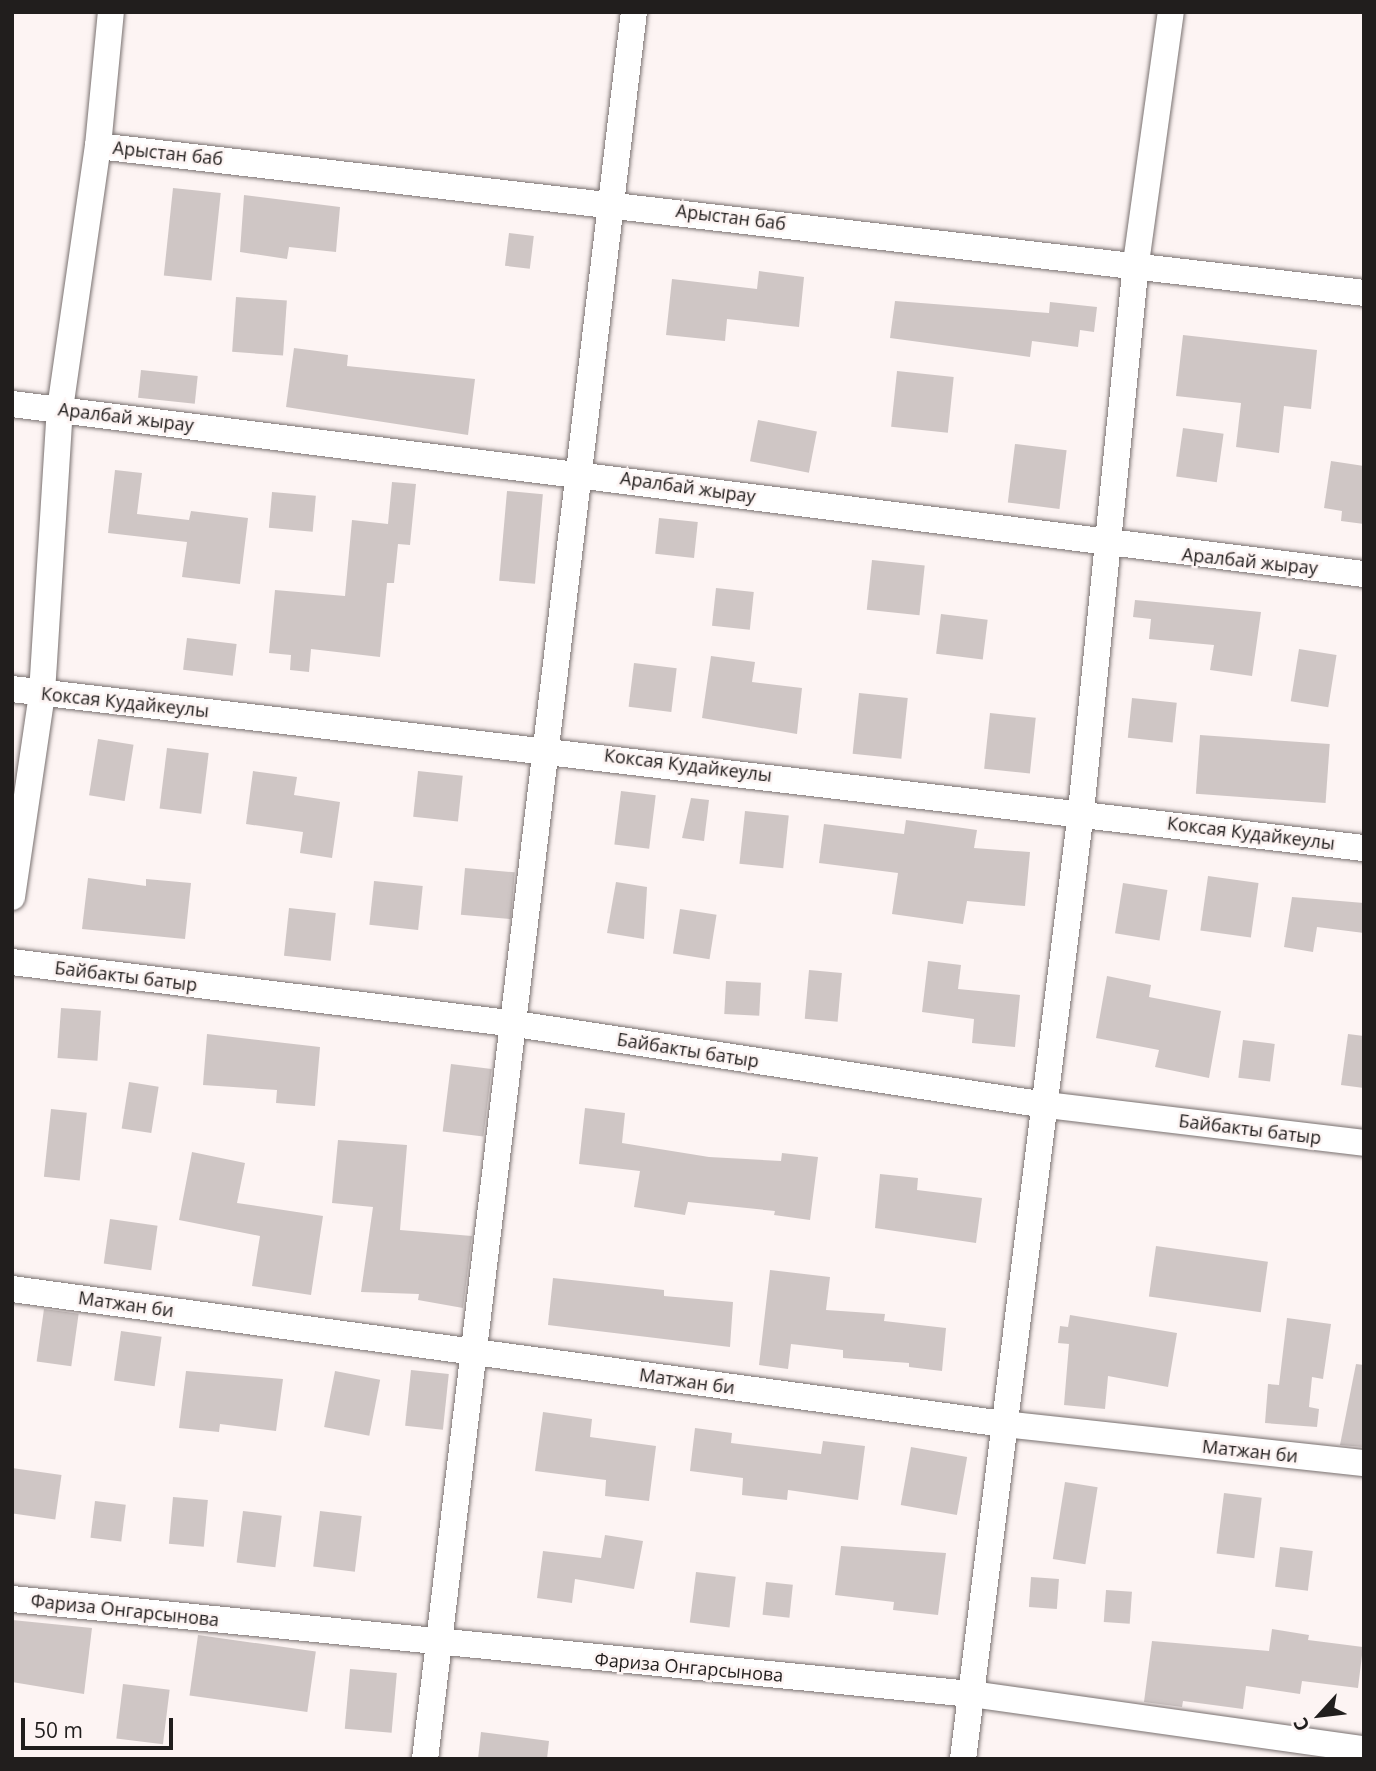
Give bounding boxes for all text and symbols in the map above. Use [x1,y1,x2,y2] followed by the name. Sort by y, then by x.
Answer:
[112,136,224,170] street label: Арыстан баб
[675,200,787,234] street label: Арыстан баб
[57,398,195,436] street label: Аралбай жырау
[619,467,757,507] street label: Аралбай жырау
[1181,543,1319,579] street label: Аралбай жырау
[40,682,210,722] street label: Коксая Кудайкеулы
[603,744,773,786] street label: Коксая Кудайкеулы
[1166,812,1336,854] street label: Коксая Кудайкеулы
[53,957,199,995] street label: Байбакты батыр
[615,1028,761,1072] street label: Байбакты батыр
[1177,1110,1323,1148] street label: Байбакты батыр
[77,1287,175,1321] street label: Матжан би
[638,1364,736,1398] street label: Матжан би
[1201,1435,1299,1467] street label: Матжан би
[30,1589,220,1631] street label: Фариза Онгарсынова
[594,1648,784,1686] street label: Фариза Онгарсынова
[1285,1680,1355,1750] north arrow
[24,1704,177,1748] scale bar
[1287,1713,1316,1736] text: С
[34,1716,83,1744] text: 50 m

